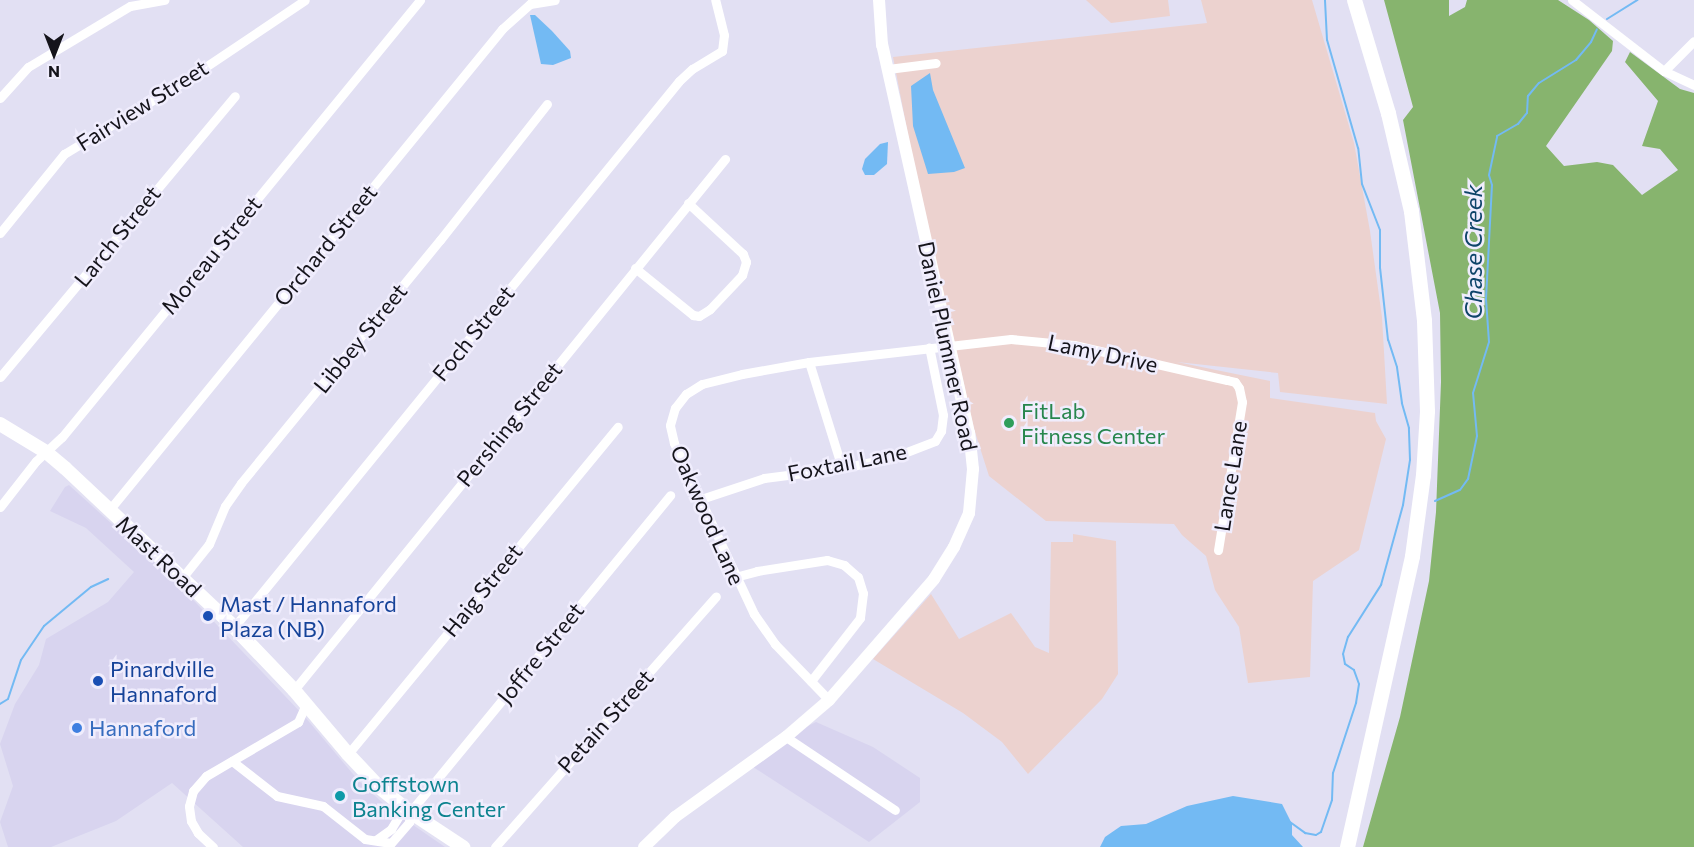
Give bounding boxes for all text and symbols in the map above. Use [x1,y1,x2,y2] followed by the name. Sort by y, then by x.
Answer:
[24,24,84,84] north arrow
[71,54,213,156] street label: Fairview Street
[48,63,60,82] text: N
[268,179,382,311] street label: Orchard Street
[68,180,166,292] street label: Larch Street
[1459,185,1487,319] water label: Chase Creek
[155,191,267,319] street label: Moreau Street
[913,239,983,453] street label: Daniel Plummer Road
[308,278,412,398] street label: Libbey Street
[427,280,519,386] street label: Foch Street
[1046,328,1160,378] street label: Lamy Drive
[451,356,567,492] street label: Pershing Street
[1021,397,1165,448] place label: FitLab Fitness Center
[1002,416,1016,430] marker: FitLab Fitness Center
[1208,419,1252,533] street label: Lance Lane
[785,438,909,486] street label: Foxtail Lane
[665,441,751,589] street label: Oakwood Lane
[111,510,207,602] street label: Mast Road
[437,538,527,642] street label: Haig Street
[220,590,397,642] place label: Mast / Hannaford Plaza (NB)
[491,597,589,709] street label: Joffre Street
[201,609,215,623] marker: Mast / Hannaford Plaza (NB)
[110,655,217,706] place label: Pinardville Hannaford
[552,664,658,778] street label: Petain Street
[91,674,105,688] marker: Pinardville Hannaford
[89,715,196,741] place label: Hannaford
[70,721,84,735] marker: Hannaford
[352,770,505,822] place label: Goffstown Banking Center
[333,789,347,803] marker: Goffstown Banking Center

